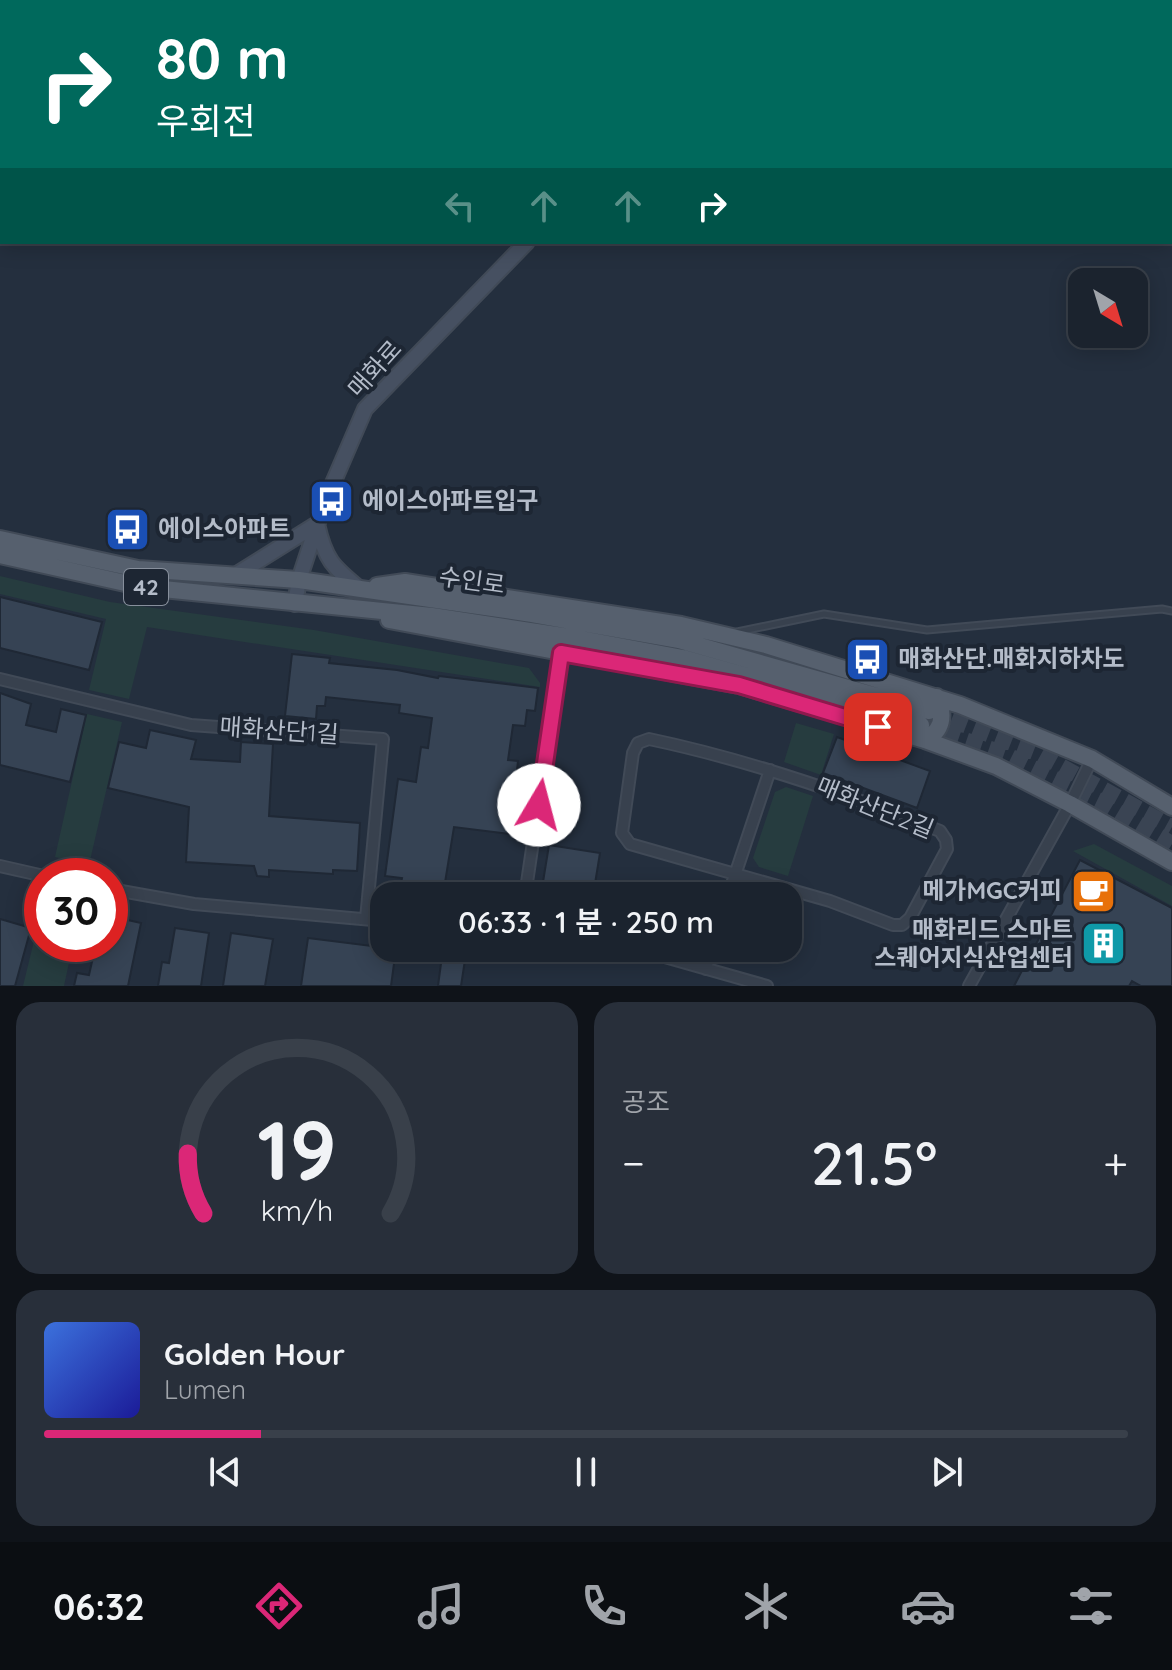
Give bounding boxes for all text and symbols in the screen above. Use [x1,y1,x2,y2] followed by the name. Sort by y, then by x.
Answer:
[156,23,288,93] text: 80 m
[24,32,128,136] icon: right
[156,98,255,143] text: 우회전
[438,184,482,228] icon: left
[522,184,566,228] icon: ahead
[606,184,650,228] icon: ahead
[690,184,734,228] icon: right
[1068,268,1148,348] north arrow
[1068,268,1148,348] map controls
[341,334,408,403] street label: 매화로
[307,477,355,525] bus stop icon: 에이스아파트입구
[362,485,539,515] place label: 에이스아파트입구
[103,505,151,553] bus stop icon: 에이스아파트
[158,513,290,543] place label: 에이스아파트
[437,561,507,599] street label: 수인로
[124,569,168,605] road number: 42
[843,635,891,683] bus stop icon: 매화산단.매화지하차도
[898,643,1125,673] place label: 매화산단.매화지하차도
[844,693,912,761] pin
[856,705,900,749] icon: arrive
[219,711,340,749] street label: 매화산단1길
[497,763,581,847] position arrow
[812,770,938,844] street label: 매화산단2길
[24,858,128,962] speed limit sign: 30
[1069,867,1117,915] cafe icon: 메가MGC커피
[922,875,1062,905] place label: 메가MGC커피
[458,903,714,941] text: 06:33 · 1 분 · 250 m
[874,914,1073,972] place label: 매화리드 스마트 스퀘어지식산업센터
[1080,920,1128,968] building icon: 매화리드 스마트 스퀘어지식산업센터
[622,1085,670,1118] text: 공조
[257,1097,337,1201] text: 19
[811,1125,937,1200] text: 21.5°
[622,1135,645,1190] text: −
[1103,1135,1128,1190] text: +
[261,1192,333,1228] text: km/h
[164,1335,345,1373] text: Golden Hour
[164,1373,246,1406] text: Lumen
[203,1450,247,1494] icon: previous
[564,1450,608,1494] icon: pause
[925,1450,969,1494] icon: next
[251,1578,307,1634] icon: directions
[413,1578,469,1634] icon: music
[576,1578,632,1634] icon: phone
[738,1578,794,1634] icon: climate
[900,1578,956,1634] icon: car
[1063,1578,1119,1634] icon: filters
[53,1584,145,1629] text: 06:32

